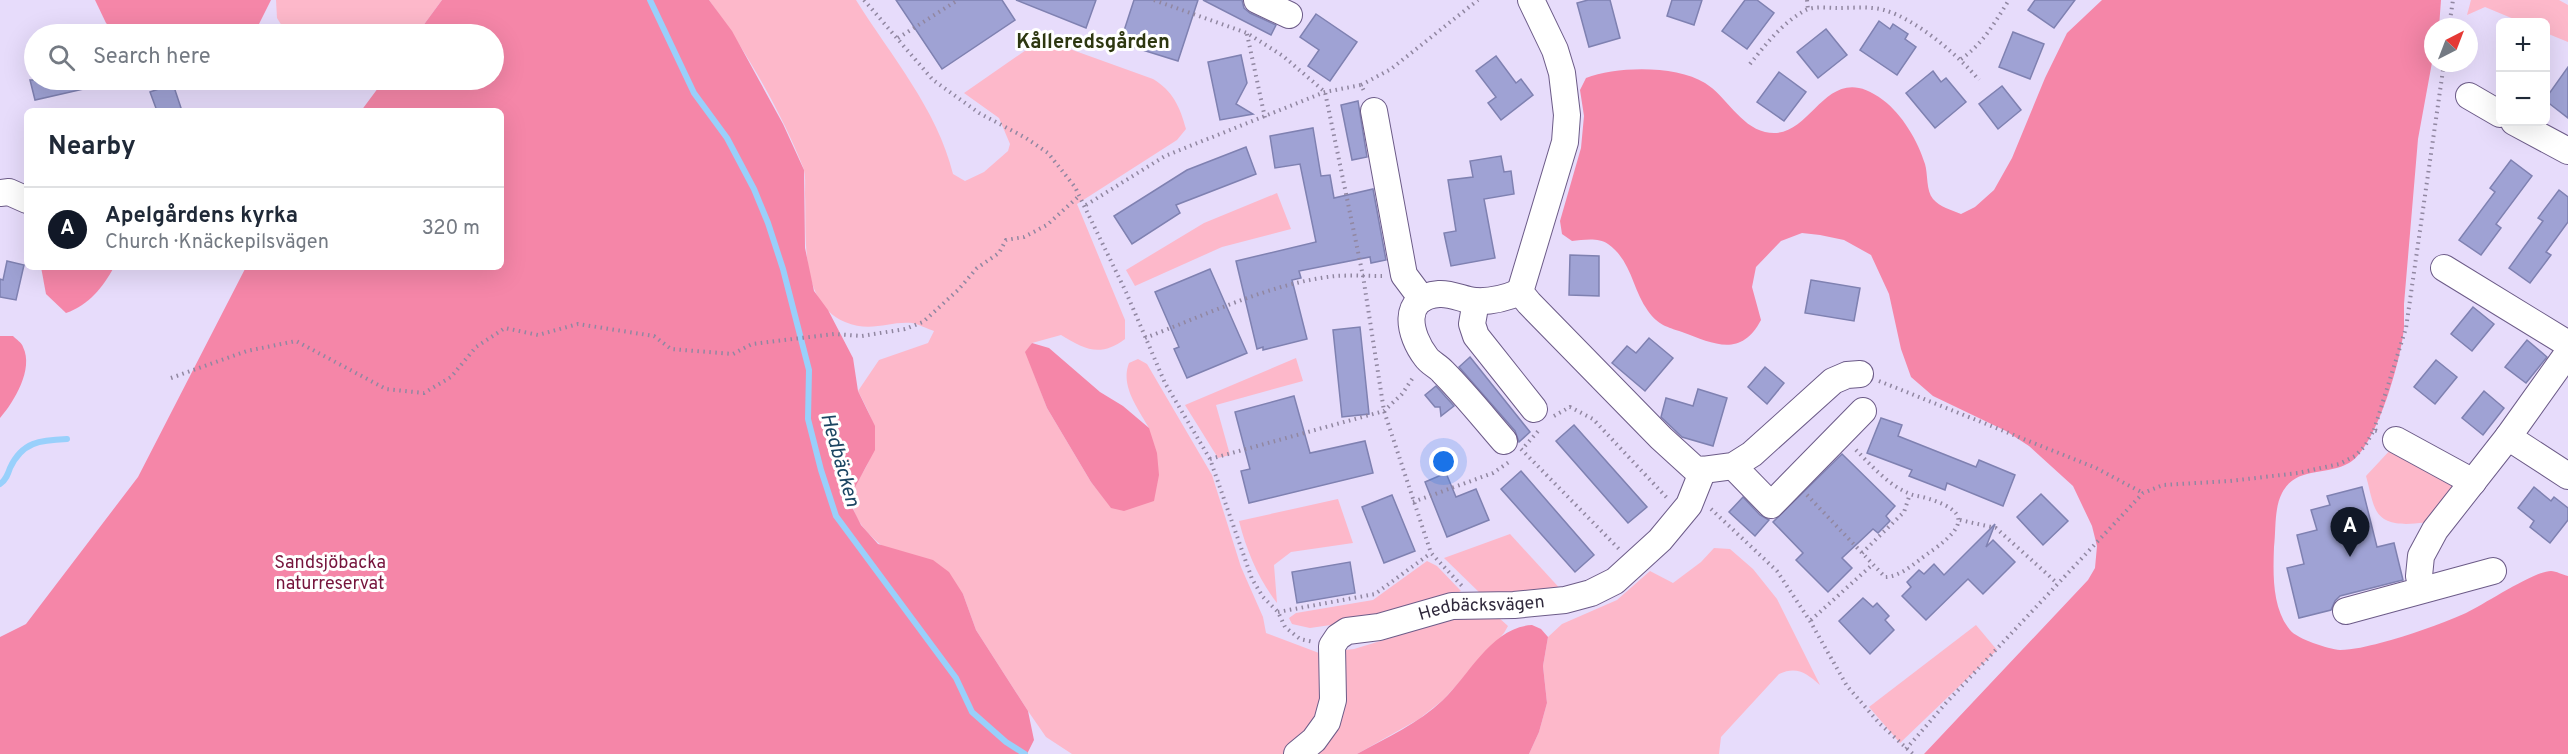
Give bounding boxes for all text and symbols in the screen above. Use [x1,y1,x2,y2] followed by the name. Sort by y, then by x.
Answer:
[2424,18,2478,72] north arrow
[2496,18,2550,126] map controls
[2496,18,2550,72] button: +
[24,24,504,90] search box
[1016,30,1170,56] district label: Kålleredsgården
[45,41,78,74] icon: search
[93,44,211,71] text: Search here
[2496,72,2550,126] button: −
[48,131,136,164] text: Nearby
[105,203,298,230] text: Apelgårdens kyrka
[60,216,75,242] text: A
[422,216,480,242] text: 320 m
[105,230,329,256] text: Church · Knäckepilsvägen
[813,410,865,510] water label: Hedbäcken
[1429,447,1458,476] your location
[2330,508,2370,557] pin: A
[274,552,386,596] park label: Sandsjöbacka naturreservat
[1416,591,1546,627] street label: Hedbäcksvägen

